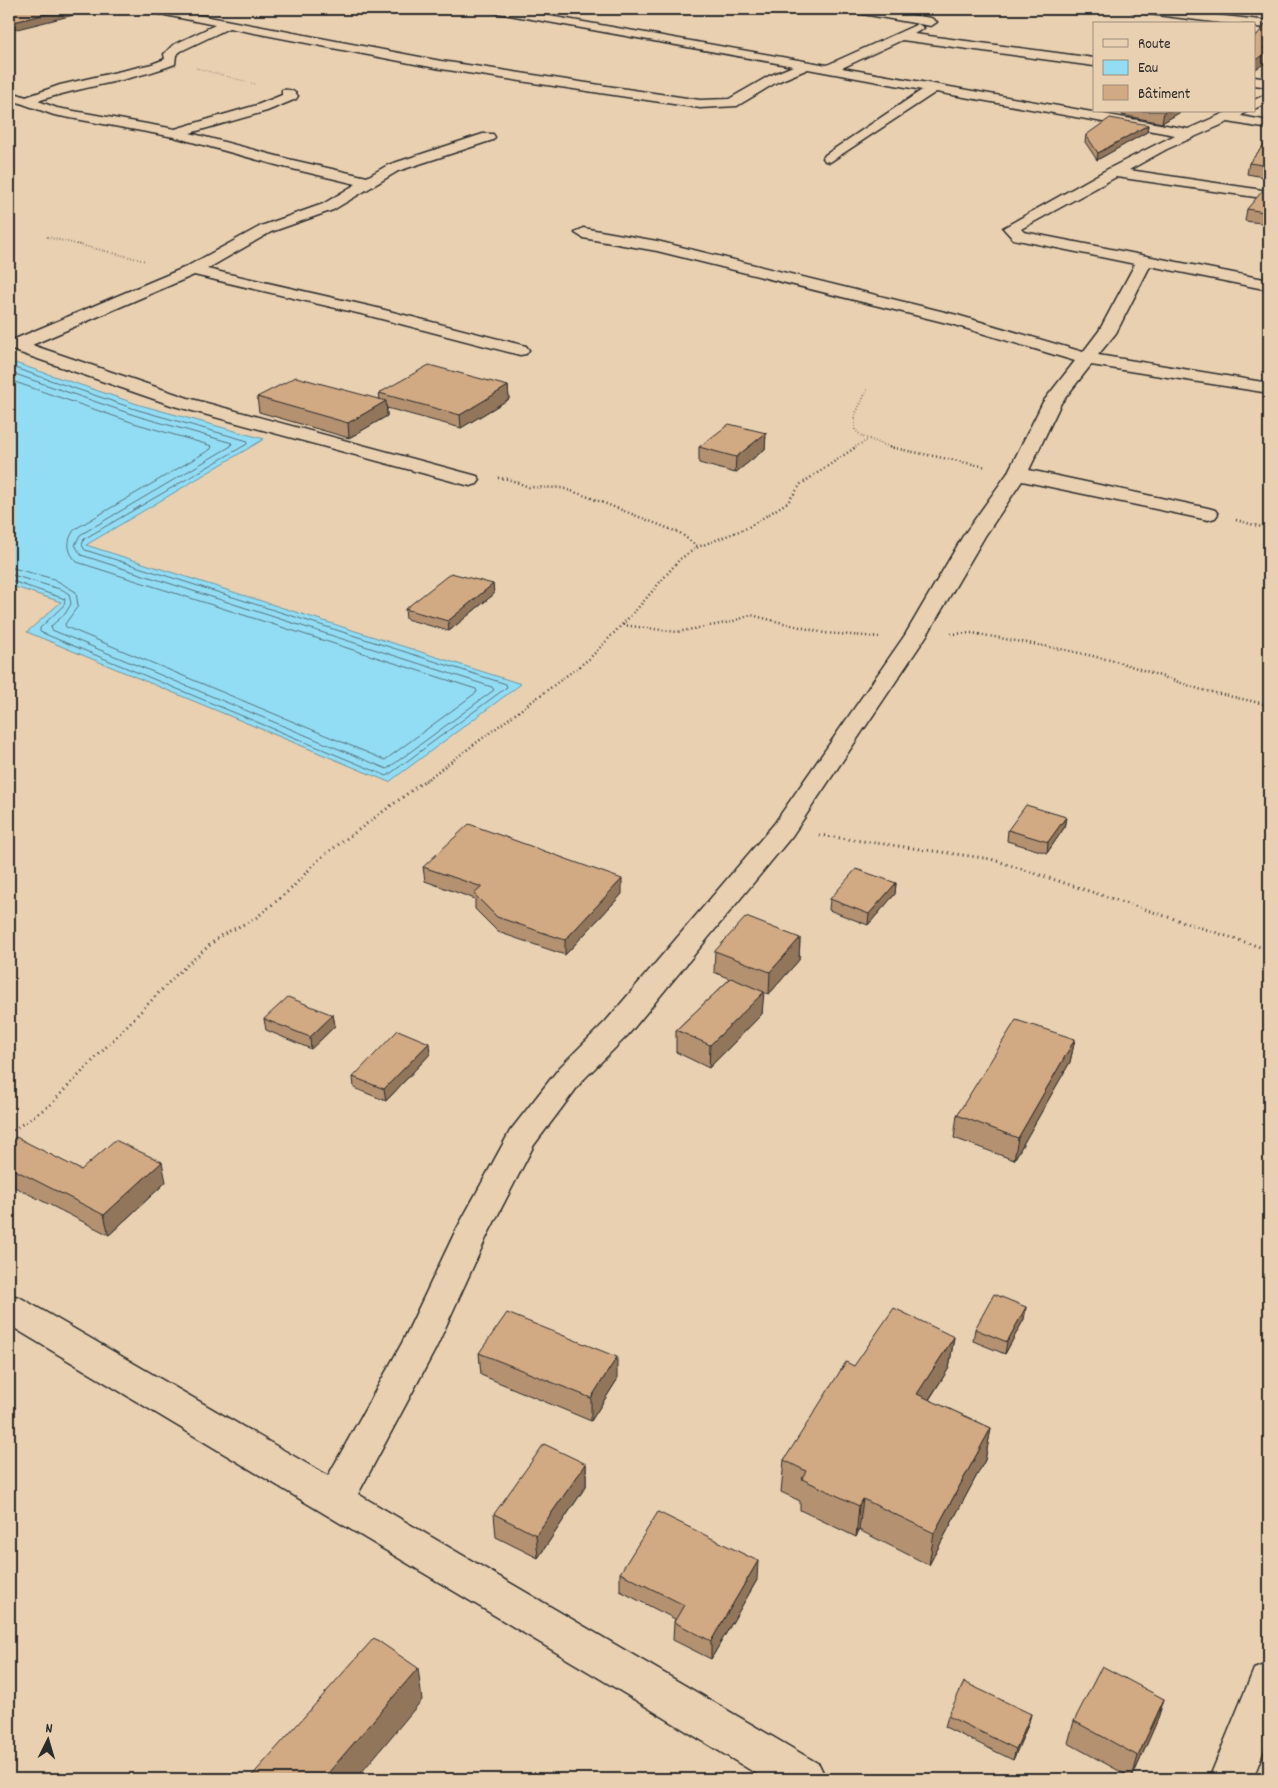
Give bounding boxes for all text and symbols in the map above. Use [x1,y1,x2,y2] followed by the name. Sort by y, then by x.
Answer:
[1093,22,1256,112] legend
[1138,34,1171,56] text: Route
[1138,58,1158,80] text: Eau
[1138,84,1191,106] text: Bâtiment
[22,1716,72,1766] north arrow
[45,1719,53,1739] text: N

